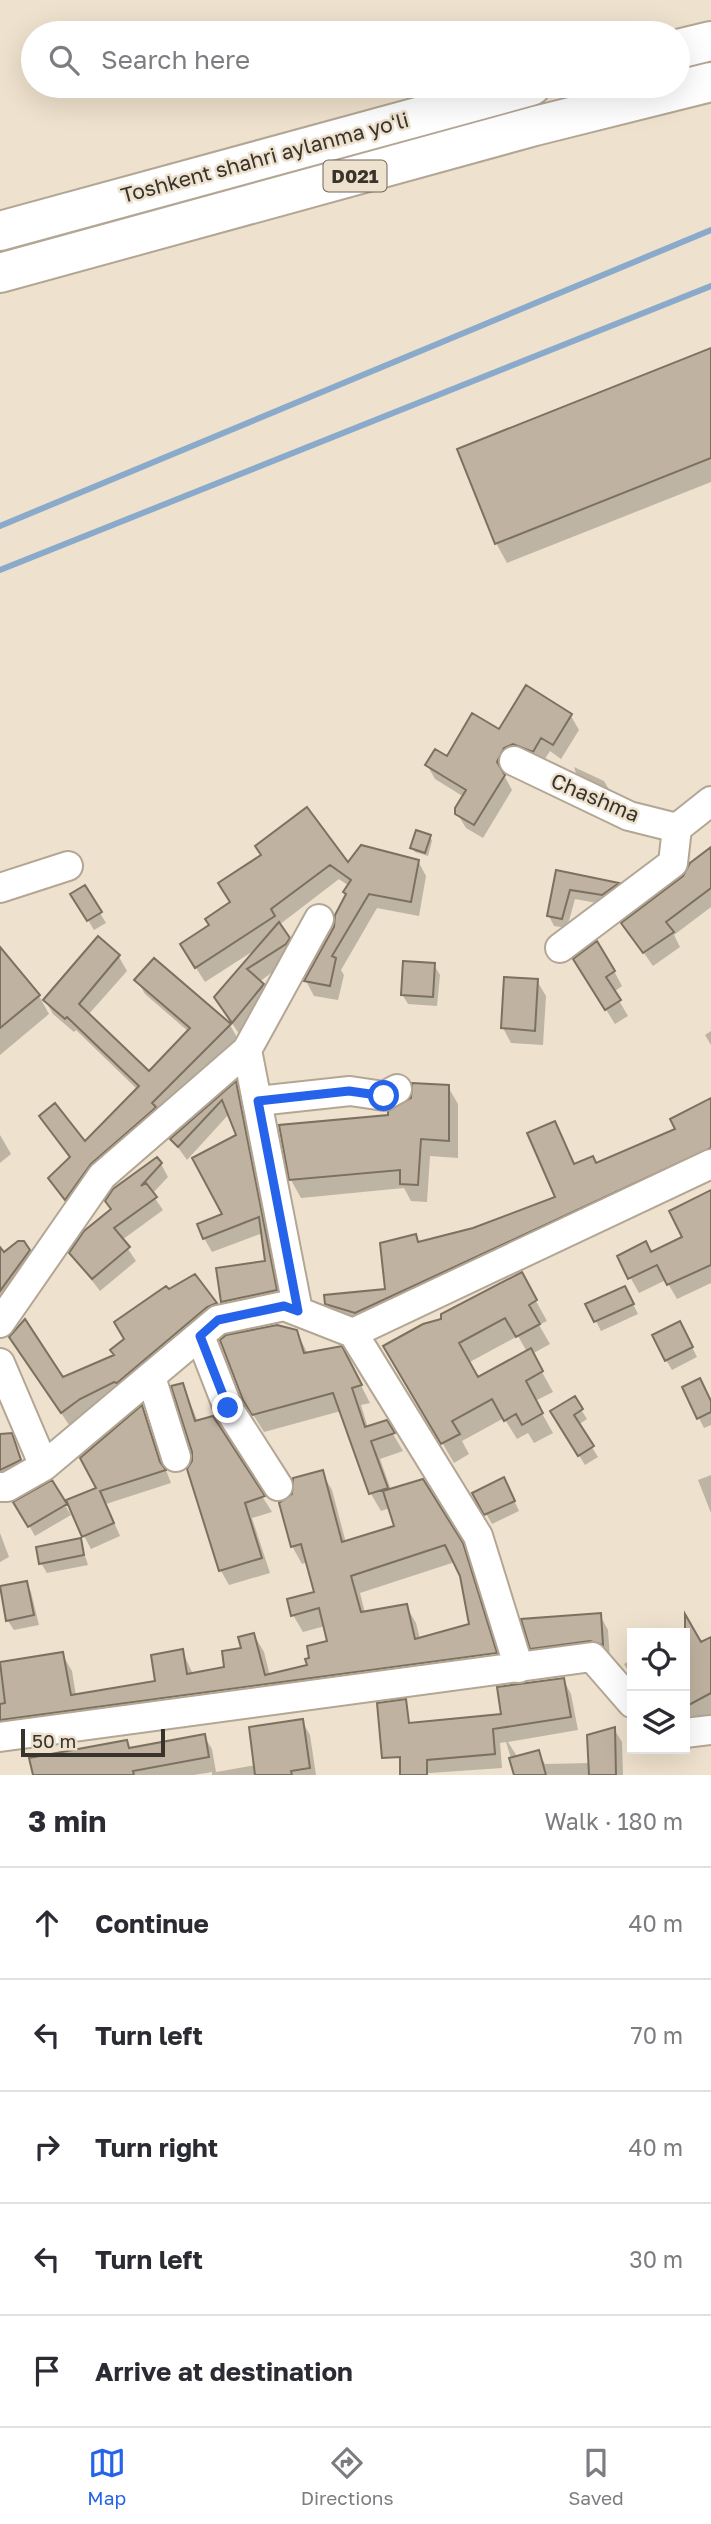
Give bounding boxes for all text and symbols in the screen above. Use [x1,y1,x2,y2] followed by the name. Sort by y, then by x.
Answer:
[21,21,690,98] search box
[45,41,83,79] icon: search
[101,44,250,75] text: Search here
[118,106,412,208] street label: Toshkent shahri aylanma yoʻli
[324,160,386,192] road number: D021
[547,767,644,827] street label: Chashma
[368,1080,399,1111] route start
[212,1392,243,1423] route end
[627,1628,690,1754] map controls
[627,1628,690,1691] button: locate
[627,1691,690,1754] button: layers
[21,1726,164,1758] scale bar
[32,1729,76,1752] text: 50 m
[28,1803,106,1839] text: 3 min
[545,1807,683,1835] text: Walk · 180 m
[28,1904,66,1942] icon: ahead
[95,1908,209,1939] text: Continue
[629,1909,683,1937] text: 40 m
[28,2016,66,2054] icon: left
[95,2020,203,2051] text: Turn left
[630,2021,683,2049] text: 70 m
[28,2128,66,2166] icon: right
[95,2132,218,2163] text: Turn right
[629,2133,683,2161] text: 40 m
[28,2240,66,2278] icon: left
[95,2244,203,2275] text: Turn left
[629,2245,683,2273] text: 30 m
[28,2352,66,2390] icon: arrive
[95,2356,353,2387] text: Arrive at destination
[87,2444,126,2509] tab: Map
[301,2444,394,2509] tab: Directions
[568,2444,624,2509] tab: Saved

